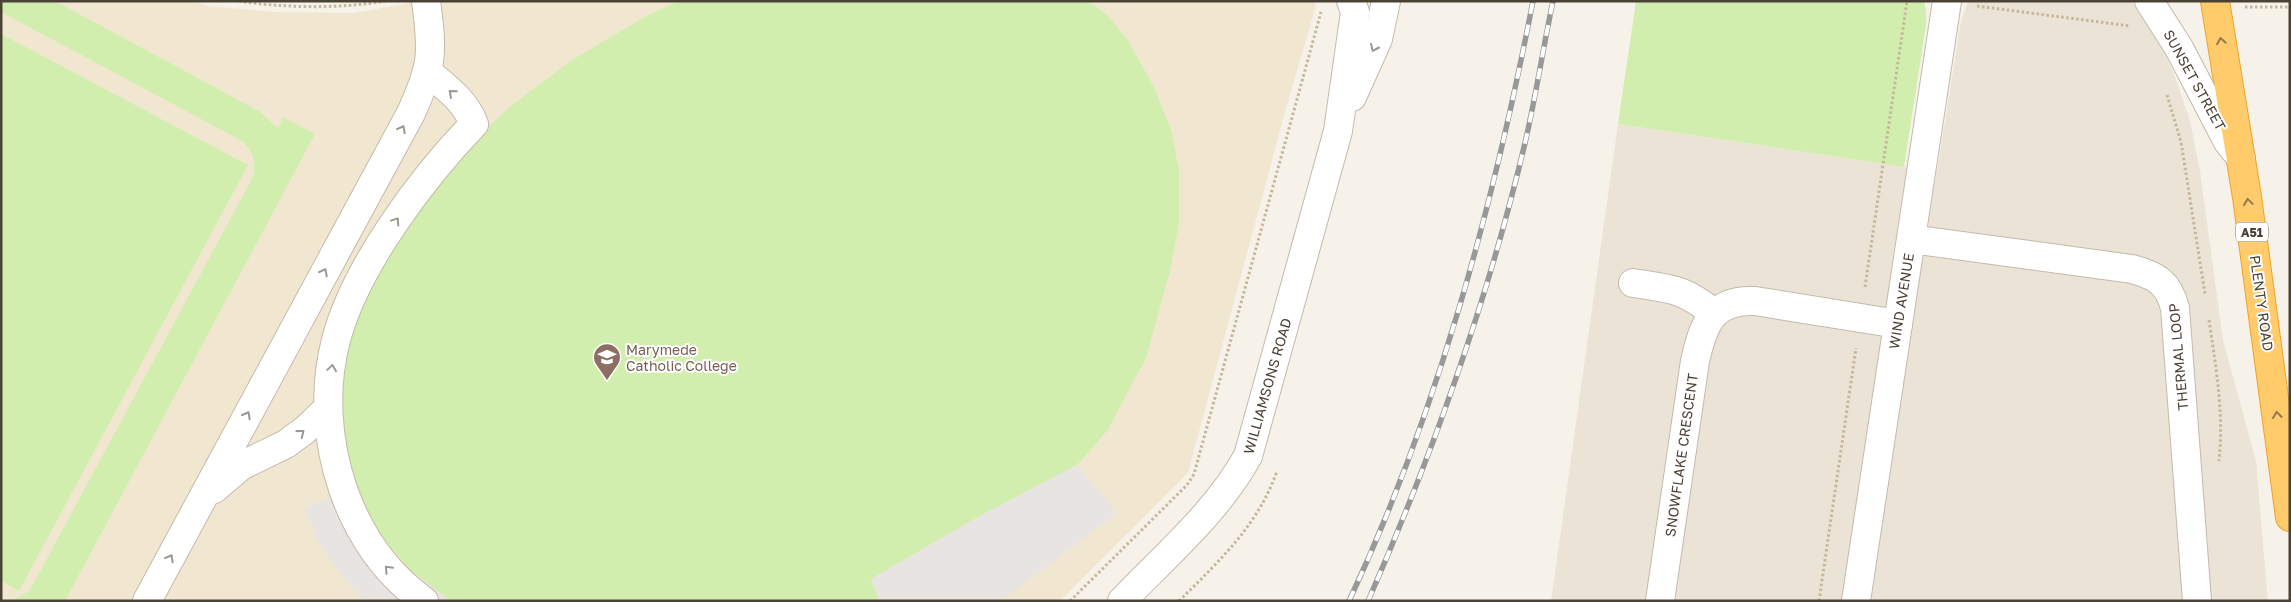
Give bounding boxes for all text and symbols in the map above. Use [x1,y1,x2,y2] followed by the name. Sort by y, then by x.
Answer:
[2160,27,2230,134] street label: SUNSET STREET
[2217,37,2227,46] one-way arrow
[1370,43,1380,52] one-way arrow
[449,90,458,99] one-way arrow
[396,126,406,135] one-way arrow
[2243,197,2254,205] one-way arrow
[390,217,399,227] one-way arrow
[2236,222,2268,242] road number: A51
[1885,252,1917,350] street label: WIND AVENUE
[2247,254,2277,352] street label: PLENTY ROAD
[318,268,328,277] one-way arrow
[2165,303,2191,411] street label: THERMAL LOOP
[1239,316,1295,456] street label: WILLIAMSONS ROAD
[626,341,737,374] place label: Marymede Catholic College
[592,342,622,381] school or university icon: Marymede Catholic College
[326,364,336,372] one-way arrow
[1661,372,1701,538] street label: SNOWFLAKE CRESCENT
[2272,410,2283,418] one-way arrow
[241,411,251,420] one-way arrow
[295,430,304,438] one-way arrow
[164,554,174,563] one-way arrow
[385,565,394,574] one-way arrow

